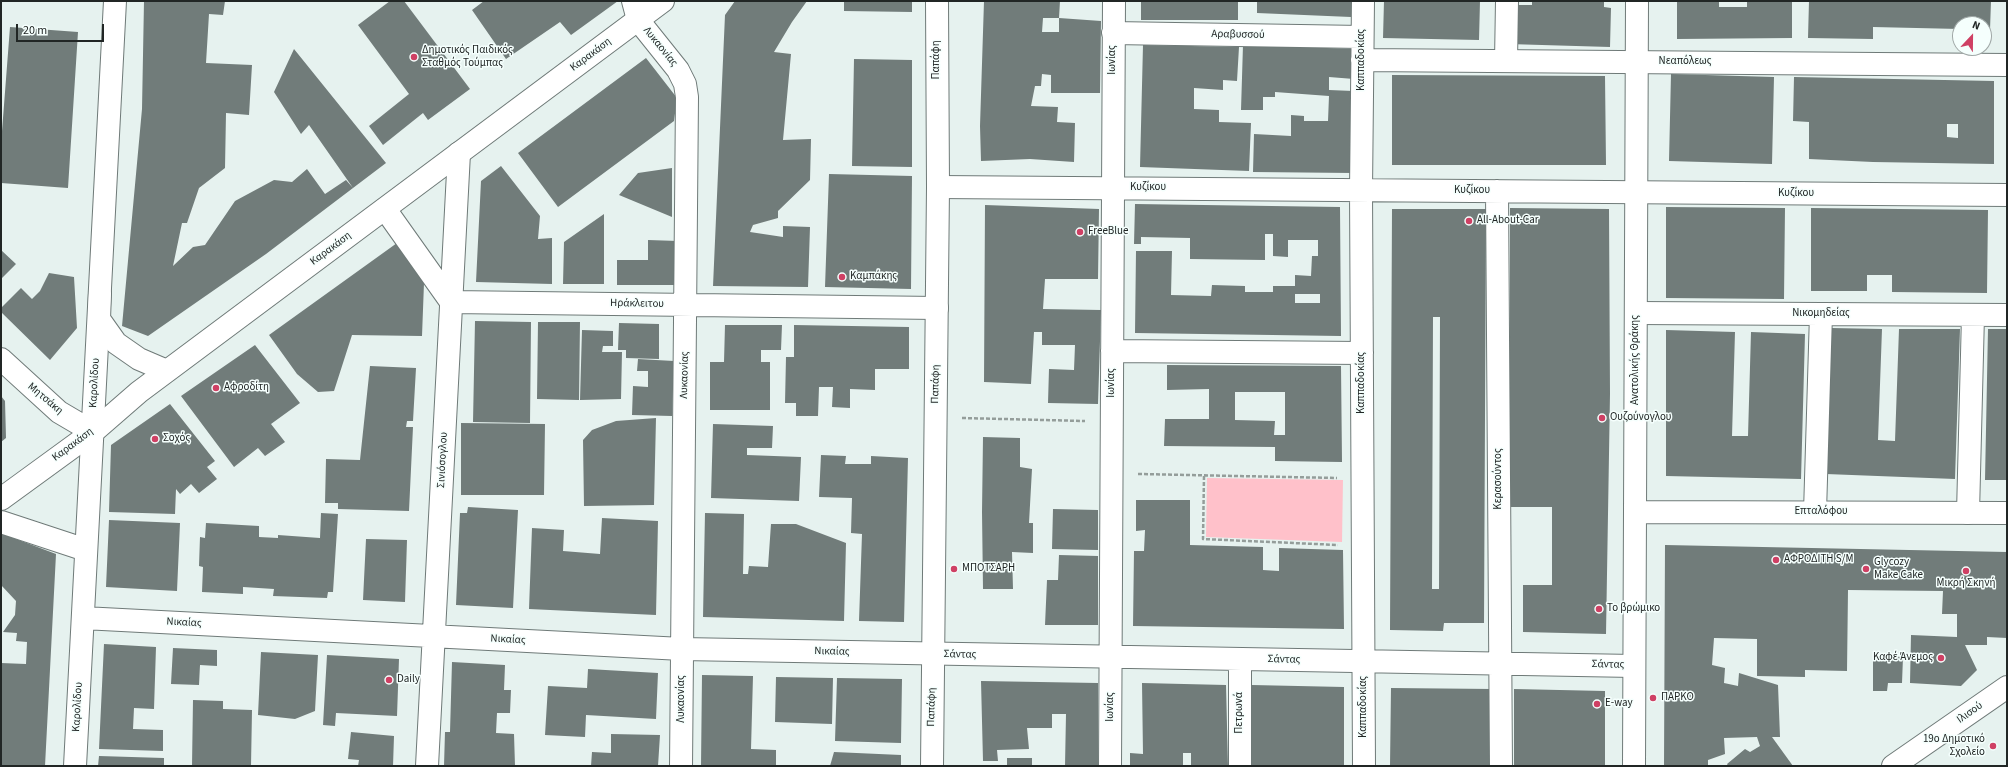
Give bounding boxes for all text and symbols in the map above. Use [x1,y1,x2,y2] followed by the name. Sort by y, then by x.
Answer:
[18,16,106,42] scale bar
[1952,16,1992,56] north arrow
[1970,17,1983,34] text: N
[23,22,47,39] text: 20 m
[640,24,680,70] street label: Λυκαονίας
[1211,28,1265,42] street label: Αραβυσσού
[1355,29,1369,91] street label: Καππαδοκίας
[568,35,614,75] street label: Καρακάση
[930,40,944,80] street label: Παπάφη
[422,44,513,70] place label: Δημοτικός Παιδικός Σταθμός Τούμπας
[1106,45,1120,75] street label: Ιωνίας
[409,52,419,62] marker: Δημοτικός Παιδικός Σταθμός Τούμπας
[1659,55,1711,69] street label: Νεαπόλεως
[1130,181,1166,195] street label: Κυζίκου
[1454,184,1490,198] street label: Κυζίκου
[1778,187,1814,201] street label: Κυζίκου
[1477,214,1538,228] place label: All-About-Car
[1464,216,1474,226] marker: All-About-Car
[1088,225,1129,239] place label: FreeBlue
[1075,227,1085,237] marker: FreeBlue
[308,229,354,269] street label: Καρακάση
[850,270,897,284] place label: Καμπάκης
[837,272,847,282] marker: Καμπάκης
[610,297,664,311] street label: Ηράκλειτου
[1792,307,1850,321] street label: Νικομηδείας
[1629,315,1643,405] street label: Ανατολικής Θράκης
[678,351,692,399] street label: Λυκαονίας
[1355,352,1369,414] street label: Καππαδοκίας
[87,358,103,408] street label: Καρολίδου
[929,364,943,404] street label: Παπάφη
[1105,368,1119,398] street label: Ιωνίας
[25,380,65,418] street label: Μητσάκη
[224,381,269,395] place label: Αφροδίτη
[211,383,221,393] marker: Αφροδίτη
[1610,411,1671,425] place label: Ουζούνογλου
[1597,413,1607,423] marker: Ουζούνογλου
[50,425,96,465] street label: Καρακάση
[163,432,190,446] place label: Σοχός
[435,432,451,488] street label: Σινιόσογλου
[150,434,160,444] marker: Σοχός
[1492,448,1506,510] street label: Κερασούντος
[1794,505,1848,519] street label: Επταλόφου
[1784,553,1853,567] place label: ΑΦΡΟΔΙΤΗ S/M
[1771,555,1781,565] marker: ΑΦΡΟΔΙΤΗ S/M
[1874,556,1923,582] place label: Glycozy Make Cake
[962,562,1015,576] place label: ΜΠΟΤΣΑΡΗ
[949,564,959,574] marker: ΜΠΟΤΣΑΡΗ
[1861,564,1871,574] marker: Glycozy Make Cake
[1961,566,1971,576] marker: Μικρή Σκηνή
[1937,577,1995,591] place label: Μικρή Σκηνή
[1607,602,1660,616] place label: Το βρώμικο
[1594,604,1604,614] marker: Το βρώμικο
[166,615,202,631] street label: Νικαίας
[490,632,526,648] street label: Νικαίας
[814,645,850,659] street label: Νικαίας
[944,648,976,662] street label: Σάντας
[1873,651,1933,665] place label: Καφέ Άνεμος
[1268,653,1300,667] street label: Σάντας
[1936,653,1946,663] marker: Καφέ Άνεμος
[1592,658,1624,672] street label: Σάντας
[397,673,420,687] place label: Daily
[384,675,394,685] marker: Daily
[675,675,689,723] street label: Λυκαονίας
[1357,676,1371,738] street label: Καππαδοκίας
[70,682,86,732] street label: Καρολίδου
[925,687,939,727] street label: Παπάφη
[1661,691,1694,705] place label: ΠΑΡΚΟ
[1104,692,1118,722] street label: Ιωνίας
[1233,692,1247,734] street label: Πετρωνά
[1648,693,1658,703] marker: ΠΑΡΚΟ
[1605,697,1633,711] place label: E-way
[1592,699,1602,709] marker: E-way
[1955,699,1985,727] street label: Ιλισού
[1923,733,1985,759] place label: 19ο Δημοτικό Σχολείο
[1988,741,1998,751] marker: 19ο Δημοτικό Σχολείο

